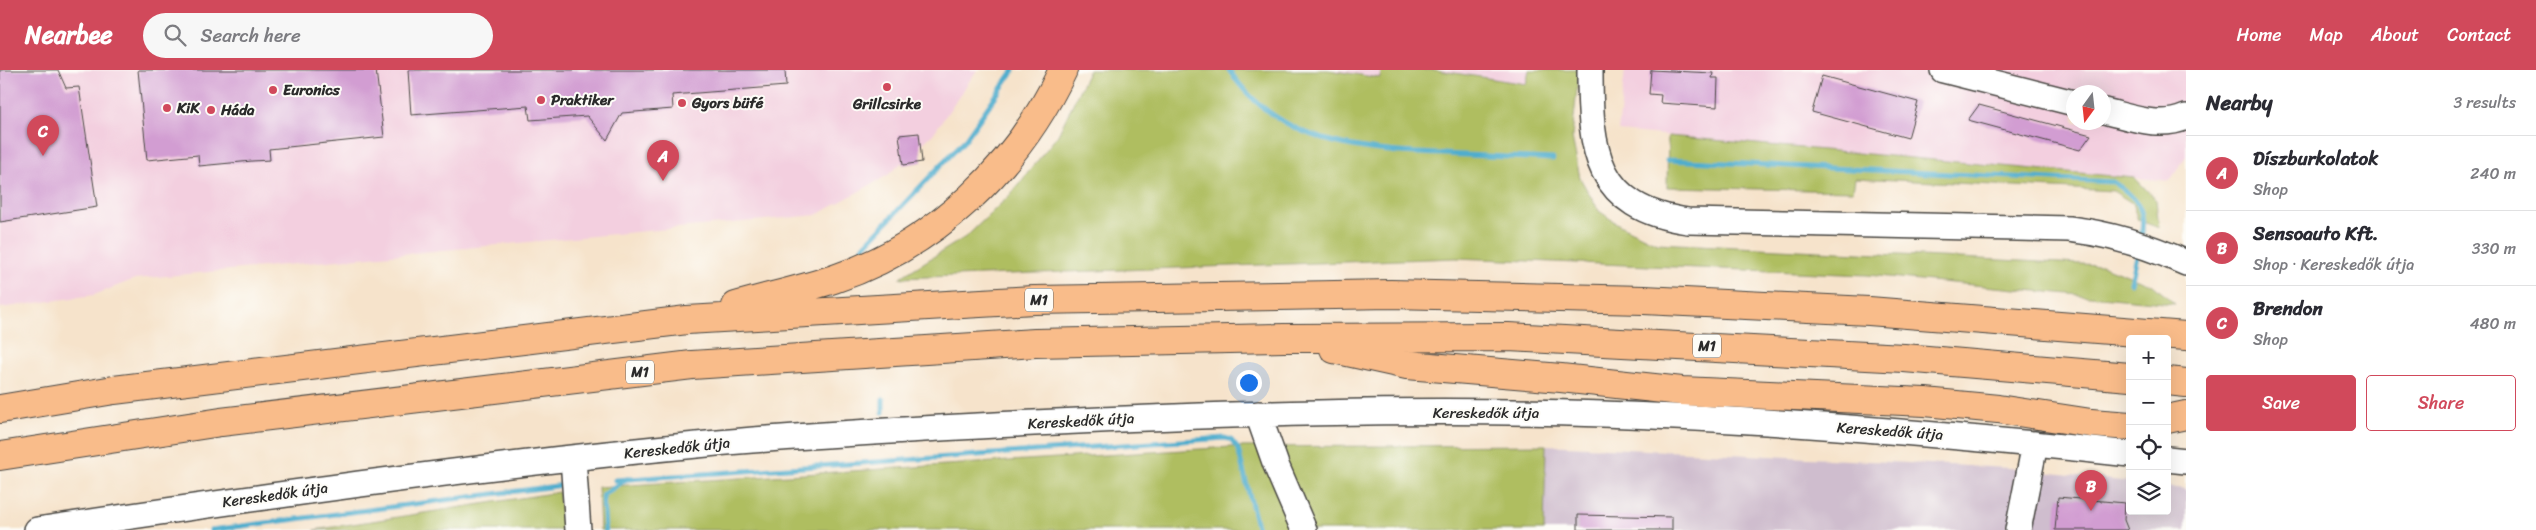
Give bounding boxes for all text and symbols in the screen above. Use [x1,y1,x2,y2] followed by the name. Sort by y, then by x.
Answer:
[143,13,493,58] search box
[25,14,113,56] text: Nearbee
[201,19,301,52] text: Search here
[2237,19,2282,51] text: Home
[2310,19,2343,51] text: Map
[2371,19,2419,51] text: About
[2447,19,2511,51] text: Contact
[161,21,189,49] icon: search
[283,77,341,103] place label: Euronics
[881,81,893,93] marker: Grillcsirke
[267,84,279,96] marker: Euronics
[2206,84,2272,122] text: Nearby
[2066,85,2111,130] north arrow
[551,87,615,113] place label: Praktiker
[2453,88,2516,117] text: 3 results
[691,90,764,116] place label: Gyors büfé
[852,91,922,117] place label: Grillcsirke
[535,94,547,106] marker: Praktiker
[176,95,200,121] place label: KiK
[220,97,255,123] place label: Háda
[676,97,688,109] marker: Gyors büfé
[161,102,173,114] marker: KiK
[205,104,217,116] marker: Háda
[27,115,59,156] pin: C
[647,140,679,181] pin: A
[2253,142,2378,175] text: Díszburkolatok
[2217,159,2227,188] text: A
[2470,159,2516,188] text: 240 m
[2253,175,2288,204] text: Shop
[2253,217,2379,250] text: Sensoauto Kft.
[2217,234,2227,263] text: B
[2472,234,2516,263] text: 330 m
[2253,250,2414,279] text: Shop · Kereskedők útja
[1025,288,1053,312] road number: M1
[2253,292,2323,325] text: Brendon
[2217,309,2227,338] text: C
[2470,309,2516,338] text: 480 m
[2253,325,2288,354] text: Shop
[1693,334,1721,358] road number: M1
[2126,335,2171,515] map controls
[2126,335,2171,380] button: +
[626,360,654,384] road number: M1
[1236,370,1262,396] your location
[2206,375,2356,431] button: Save
[2366,375,2516,431] button: Share
[2126,380,2171,425] button: −
[1433,400,1540,426] street label: Kereskedők útja
[1027,405,1135,437] street label: Kereskedők útja
[1836,414,1945,448] street label: Kereskedők útja
[2126,425,2171,470] button: locate
[623,429,732,467] street label: Kereskedők útja
[2075,470,2107,511] pin: B
[2126,470,2171,515] button: layers
[220,475,330,515] street label: Kereskedők útja

